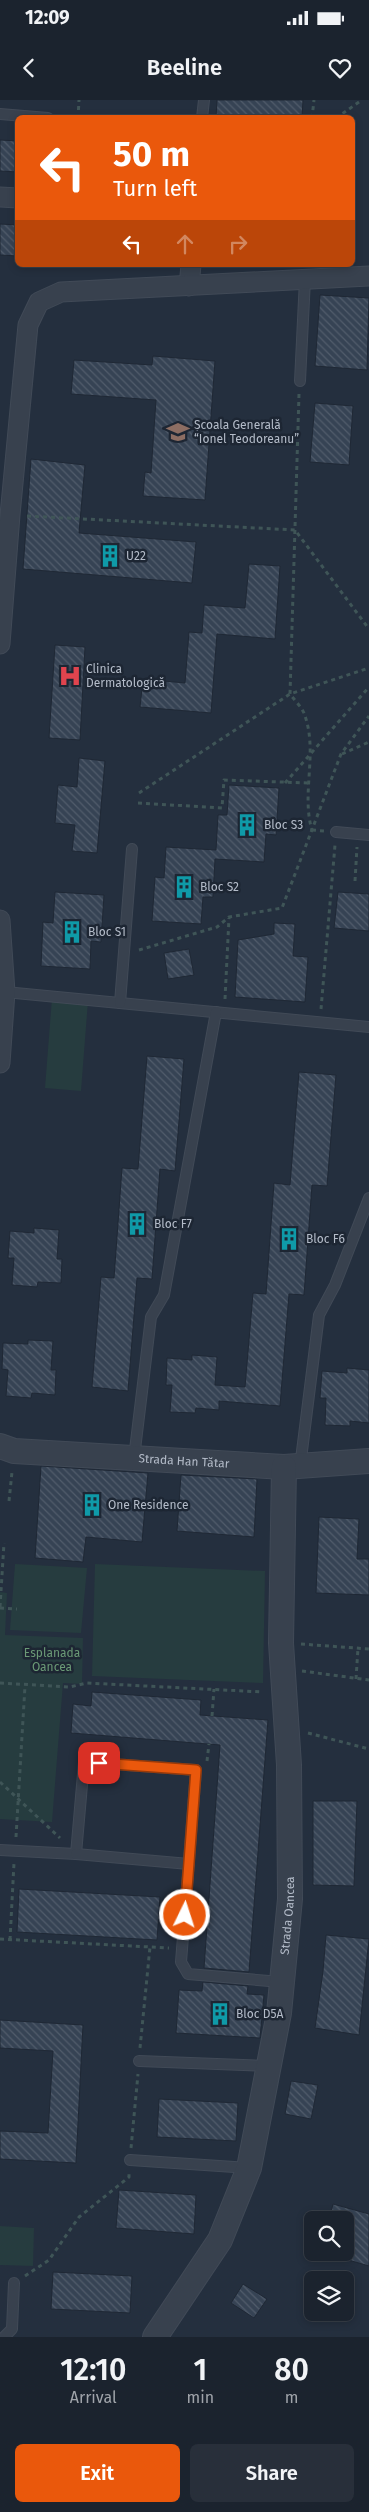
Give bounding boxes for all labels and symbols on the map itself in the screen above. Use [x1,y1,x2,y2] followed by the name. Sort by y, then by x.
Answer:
[194,418,299,446] place label: Școala Generală “Ionel Teodoreanu”
[165,419,191,445] school or university icon: Școala Generală “Ionel Teodoreanu”
[97,543,123,569] building icon: U22
[126,549,146,563] place label: U22
[86,662,165,690] place label: Clinica Dermatologică
[57,663,83,689] hospital icon: Clinica Dermatologică
[234,812,260,838] building icon: Bloc S3
[264,818,303,832] place label: Bloc S3
[171,874,197,900] building icon: Bloc S2
[200,880,239,894] place label: Bloc S2
[59,919,85,945] building icon: Bloc S1
[88,925,126,939] place label: Bloc S1
[124,1211,150,1237] building icon: Bloc F7
[154,1217,192,1231] place label: Bloc F7
[276,1226,302,1252] building icon: Bloc F6
[306,1232,345,1246] place label: Bloc F6
[138,1451,230,1471] street label: Strada Han Tătar
[79,1492,105,1518] building icon: One Residence
[108,1498,188,1512] place label: One Residence
[24,1646,80,1674] park label: Esplanada Oancea
[78,1742,120,1784] pin
[278,1876,297,1956] street label: Strada Oancea
[158,1888,210,1940] position arrow
[207,2001,233,2027] building icon: Bloc D5A
[236,2007,283,2021] place label: Bloc D5A

